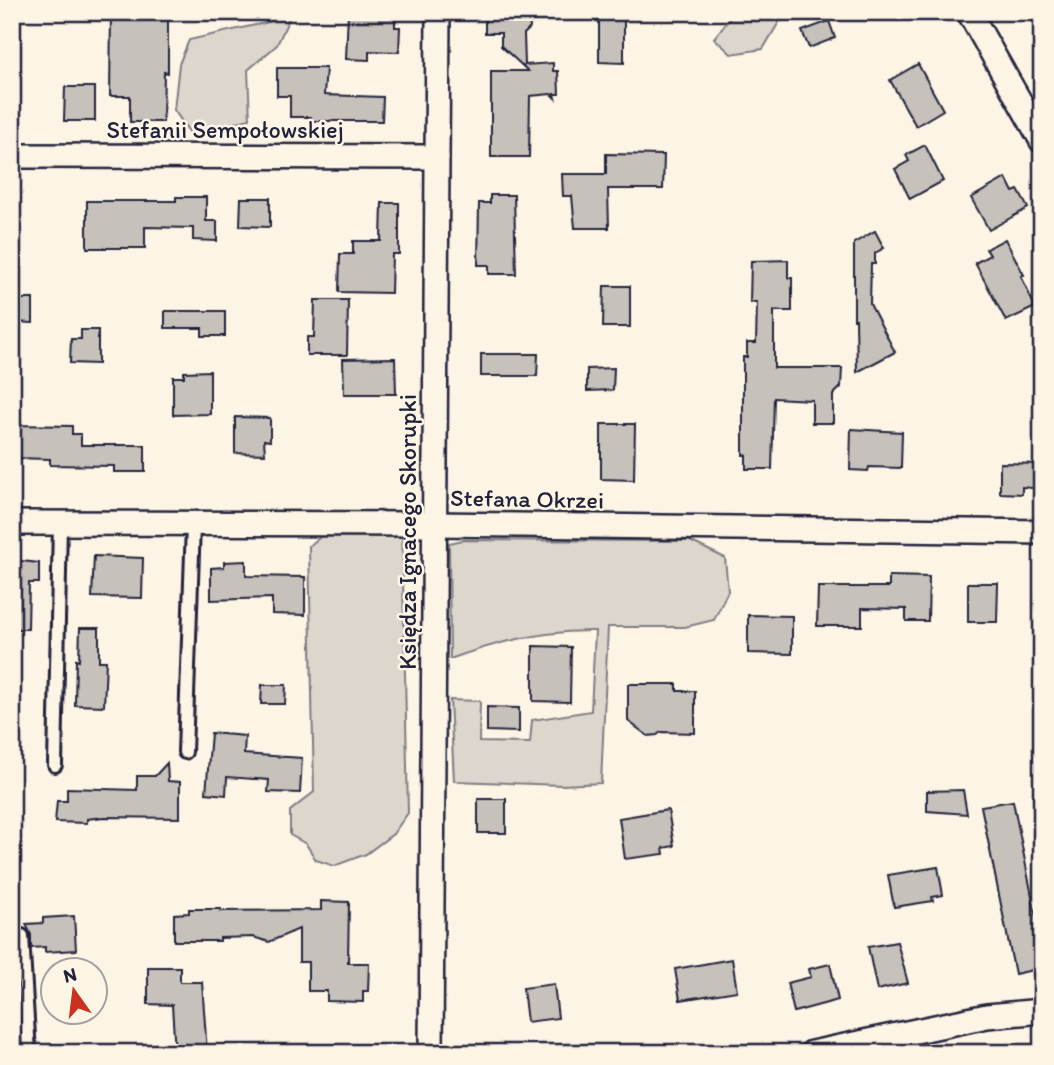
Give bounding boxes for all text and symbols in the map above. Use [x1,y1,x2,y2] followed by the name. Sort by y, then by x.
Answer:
[106,115,344,144] street label: Stefanii Sempołowskiej
[393,394,422,670] street label: Księdza Ignacego Skorupki
[450,483,604,514] street label: Stefana Okrzei
[38,956,108,1026] north arrow
[61,962,79,988] text: N

